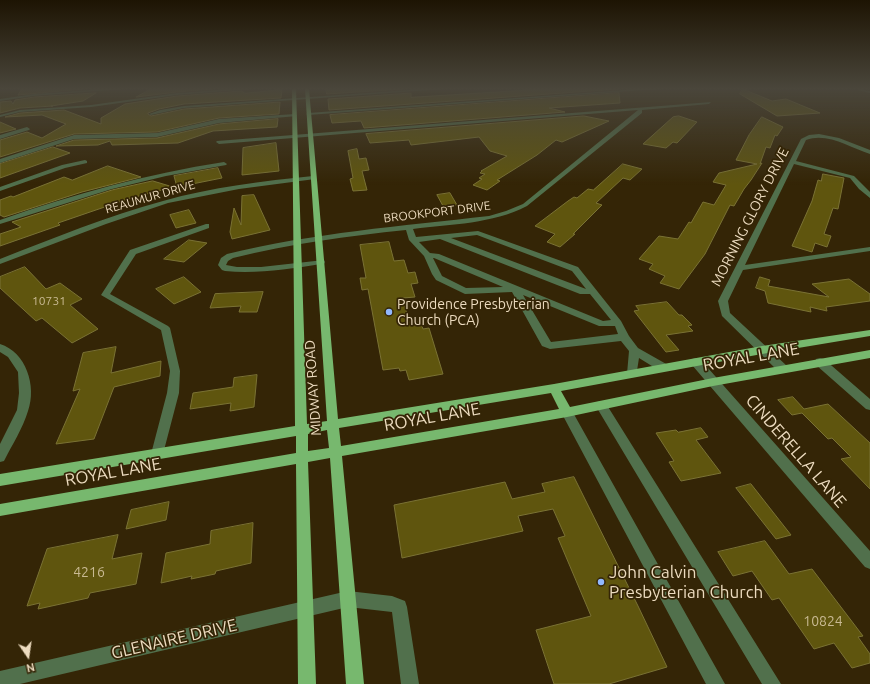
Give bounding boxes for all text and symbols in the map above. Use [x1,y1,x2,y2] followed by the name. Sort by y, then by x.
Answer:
[708,145,792,289] street label: MORNING GLORY DRIVE
[104,177,196,217] street label: REAUMUR DRIVE
[383,198,491,226] street label: BROOKPORT DRIVE
[32,294,66,308] house number: 10731
[397,296,550,328] place label: Providence Presbyterian Church (PCA)
[384,307,394,317] marker: Providence Presbyterian Church (PCA)
[301,339,325,437] street label: MIDWAY ROAD
[701,339,801,375] street label: ROYAL LANE
[741,390,851,512] street label: CINDERELLA LANE
[382,399,482,435] street label: ROYAL LANE
[63,454,163,490] street label: ROYAL LANE
[609,562,763,602] place label: John Calvin Presbyterian Church
[73,564,105,580] house number: 4216
[596,577,606,587] marker: John Calvin Presbyterian Church
[803,613,843,629] house number: 10824
[109,615,239,663] street label: GLENAIRE DRIVE
[8,636,48,676] north arrow
[25,661,36,674] text: N

